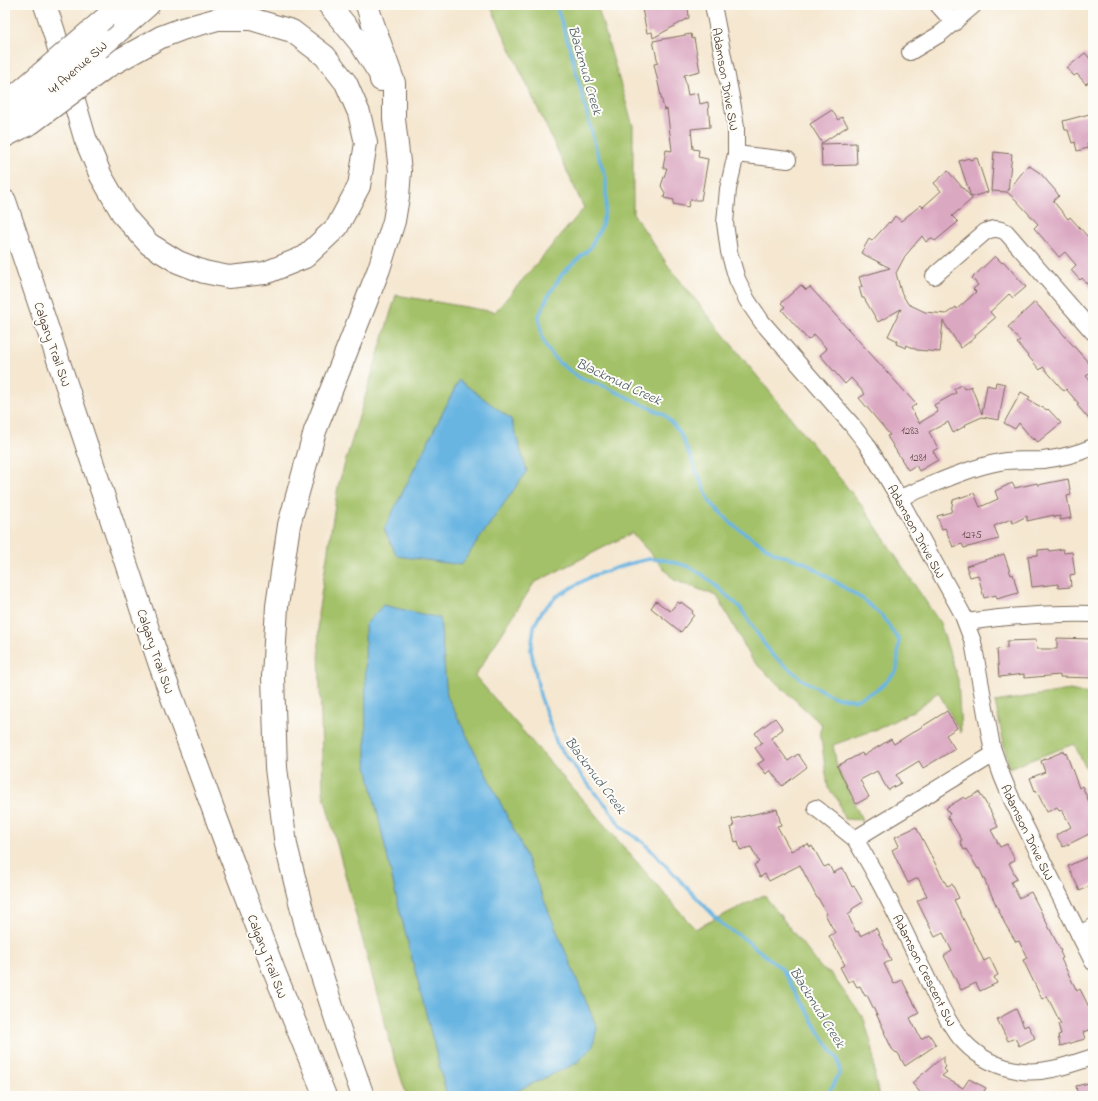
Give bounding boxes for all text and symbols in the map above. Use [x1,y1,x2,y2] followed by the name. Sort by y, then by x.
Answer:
[562,23,608,118] water label: Blackmud Creek
[706,26,743,132] street label: Adamson Drive SW
[44,37,112,99] street label: 41 Avenue SW
[27,300,75,390] street label: Calgary Trail SW
[572,353,665,412] water label: Blackmud Creek
[901,423,919,439] house number: 1283
[910,450,927,466] house number: 1281
[882,482,949,582] street label: Adamson Drive SW
[962,527,982,543] house number: 1275
[130,607,178,697] street label: Calgary Trail SW
[559,733,631,820] water label: Blackmud Creek
[995,782,1058,884] street label: Adamson Drive SW
[241,912,291,1002] street label: Calgary Trail SW
[887,912,960,1030] street label: Adamson Crescent SW
[784,963,850,1053] water label: Blackmud Creek

